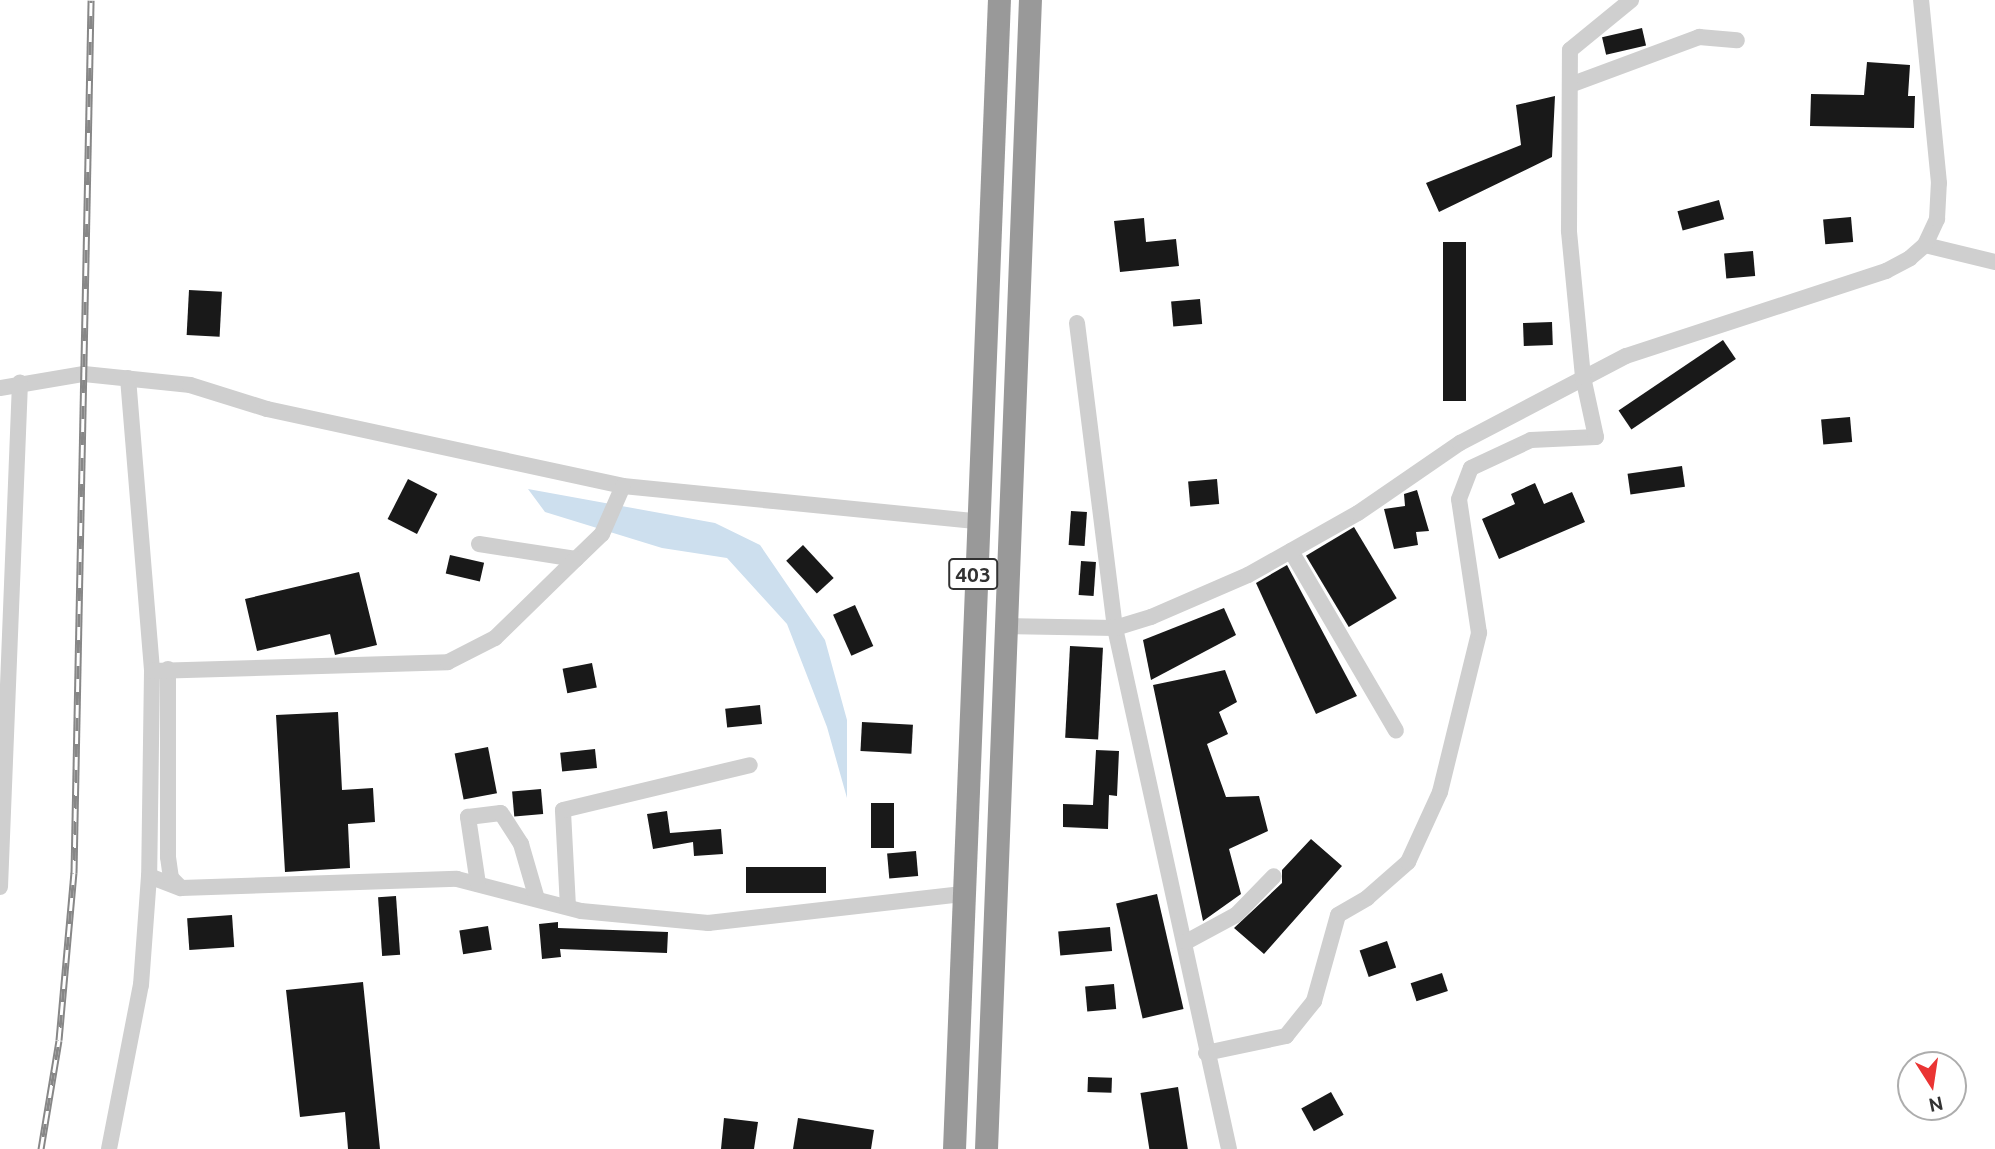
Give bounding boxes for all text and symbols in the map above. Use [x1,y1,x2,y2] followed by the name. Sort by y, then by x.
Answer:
[947,556,999,592] road number: 403
[1897,1051,1967,1121] north arrow
[1927,1092,1945,1117] text: N

